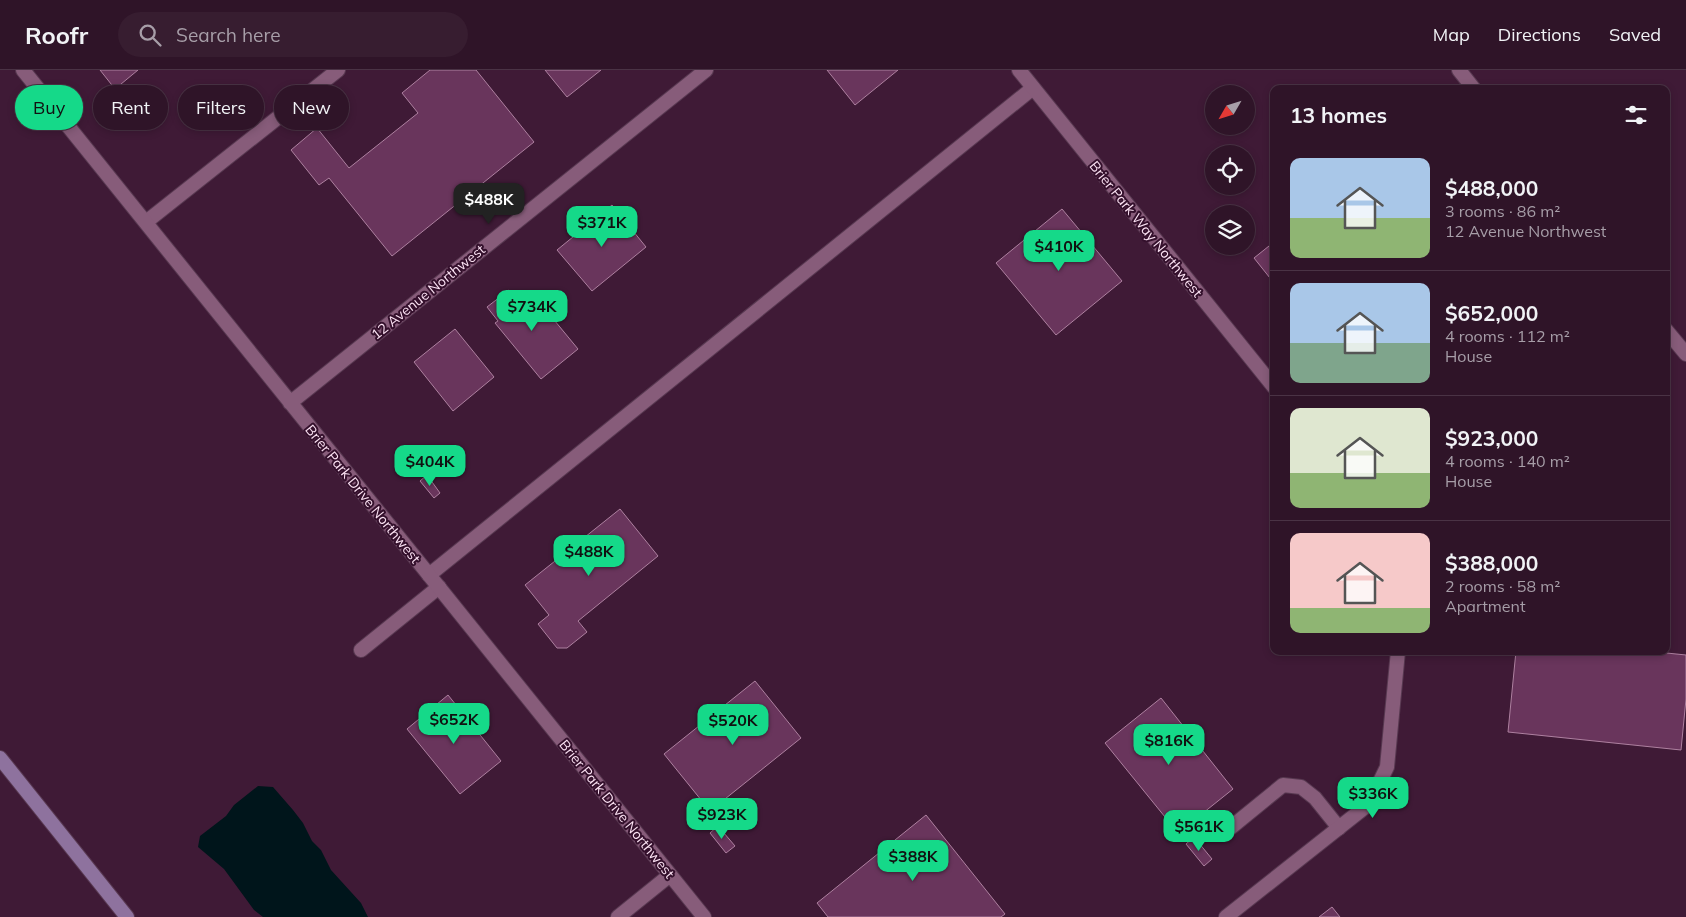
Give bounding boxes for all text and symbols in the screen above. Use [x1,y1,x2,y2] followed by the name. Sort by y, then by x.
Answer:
[118,12,468,57] search box
[25,20,88,50] text: Roofr
[136,21,164,49] icon: search
[176,23,281,47] text: Search here
[1433,23,1470,46] text: Map
[1498,23,1581,46] text: Directions
[1609,23,1661,46] text: Saved
[15,85,83,130] chip: Buy
[93,85,168,130] chip: Rent
[178,85,264,130] chip: Filters
[274,85,349,130] chip: New
[1205,85,1255,135] north arrow
[1205,85,1255,255] map controls
[1622,101,1650,129] icon: filters
[1290,102,1387,128] text: 13 homes
[1205,145,1255,195] button: locate
[1086,157,1207,301] street label: Brier Park Way Northwest
[1445,175,1538,201] text: $488,000
[1330,178,1390,238] icon: home
[454,182,524,225] pin: $488K
[464,189,514,209] text: $488K
[1445,201,1560,221] text: 3 rooms · 86 m²
[1205,205,1255,255] button: layers
[567,206,637,248] pin: $371K
[577,212,627,232] text: $371K
[1445,221,1606,241] text: 12 Avenue Northwest
[1024,230,1094,272] pin: $410K
[1034,236,1084,256] text: $410K
[367,240,489,343] street label: 12 Avenue Northwest
[497,290,567,332] pin: $734K
[507,296,557,316] text: $734K
[1445,300,1538,326] text: $652,000
[1330,303,1390,363] icon: home
[1445,326,1570,346] text: 4 rooms · 112 m²
[1445,346,1492,366] text: House
[301,421,425,567] street label: Brier Park Drive Northwest
[1445,425,1538,451] text: $923,000
[1330,428,1390,488] icon: home
[395,444,465,487] pin: $404K
[405,451,455,471] text: $404K
[1445,451,1570,471] text: 4 rooms · 140 m²
[1445,471,1492,491] text: House
[554,534,624,577] pin: $488K
[564,541,614,561] text: $488K
[1445,550,1538,576] text: $388,000
[1330,553,1390,613] icon: home
[1445,576,1560,596] text: 2 rooms · 58 m²
[1445,596,1526,616] text: Apartment
[419,702,489,745] pin: $652K
[698,704,768,746] pin: $520K
[429,709,479,729] text: $652K
[708,710,758,730] text: $520K
[1134,724,1204,766] pin: $816K
[1144,730,1194,750] text: $816K
[555,736,679,882] street label: Brier Park Drive Northwest
[1338,776,1408,819] pin: $336K
[1348,783,1398,803] text: $336K
[687,798,757,840] pin: $923K
[697,804,747,824] text: $923K
[1164,810,1234,852] pin: $561K
[1174,816,1224,836] text: $561K
[878,840,948,882] pin: $388K
[888,846,938,866] text: $388K

